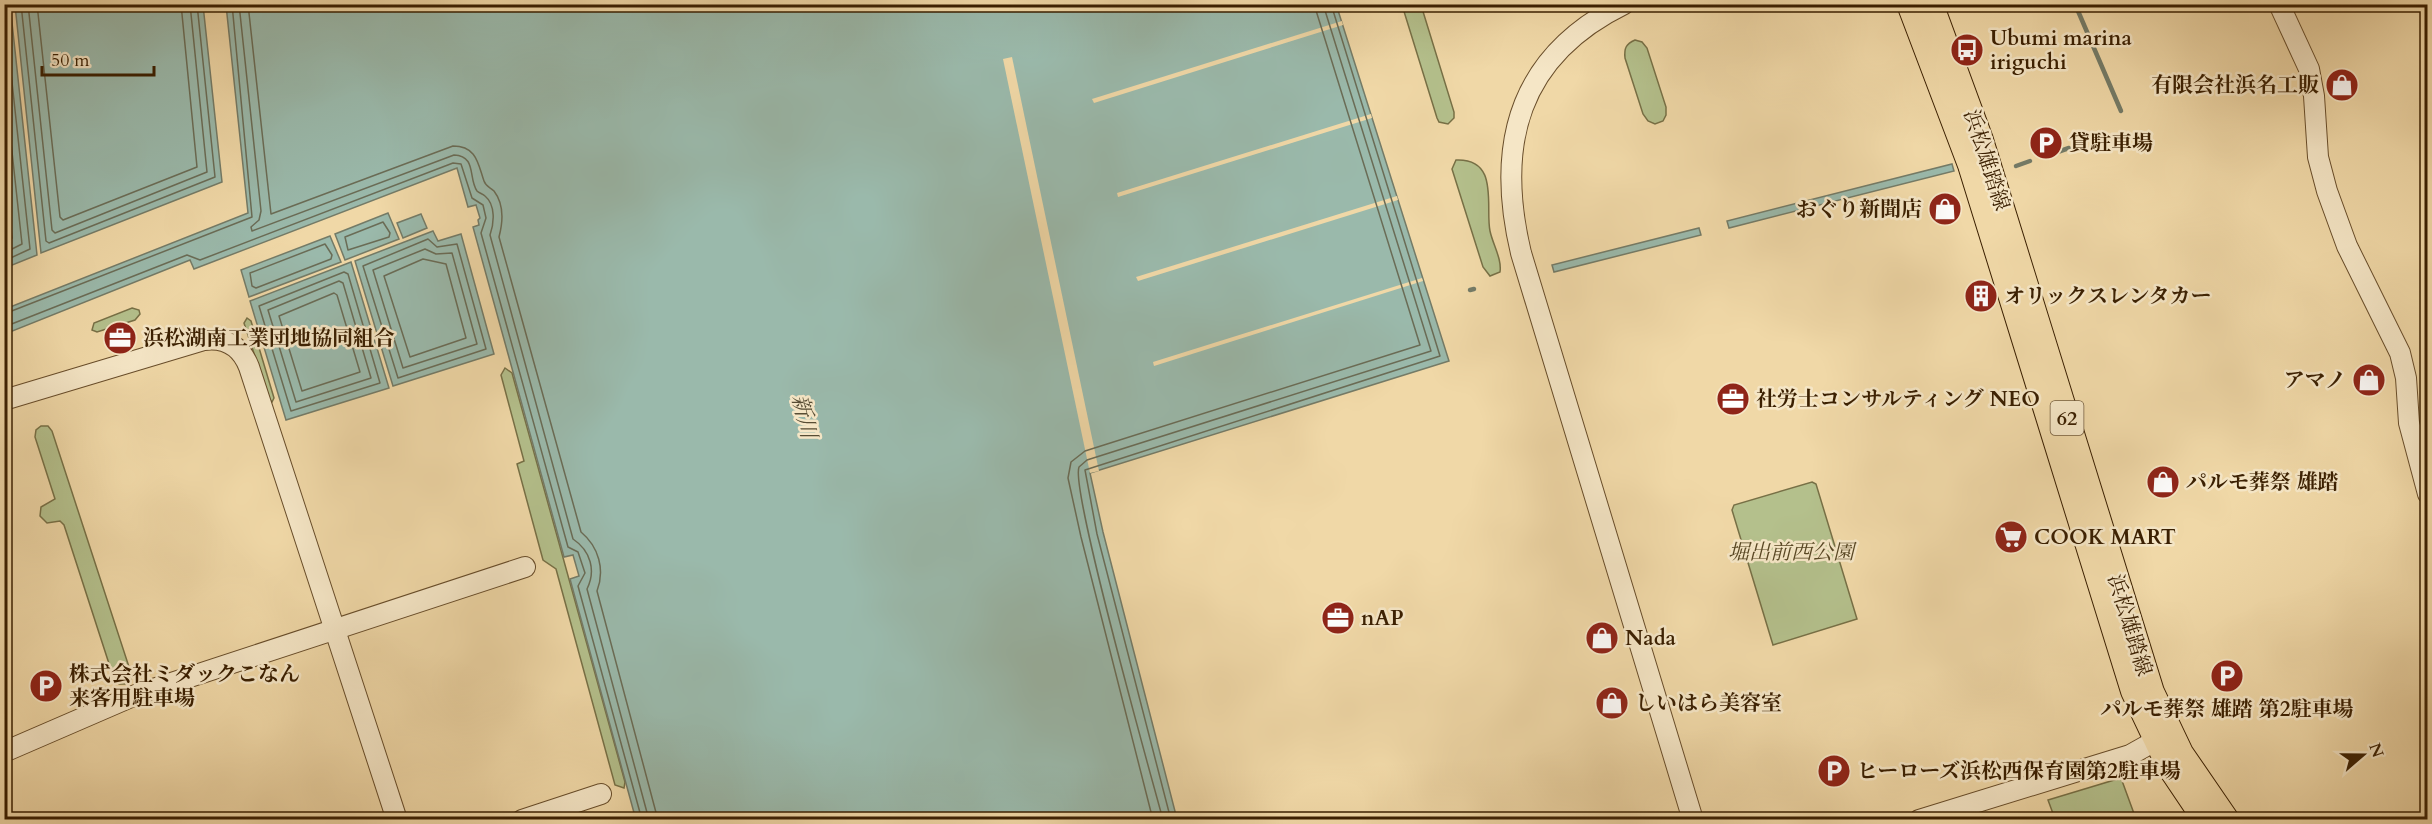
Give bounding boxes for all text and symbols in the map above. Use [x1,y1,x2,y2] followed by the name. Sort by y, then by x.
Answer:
[1990,24,2133,77] place label: Ubumi marina iriguchi
[1949,32,1985,68] bus stop icon: Ubumi marina iriguchi
[42,39,154,77] scale bar
[51,48,90,73] text: 50 m
[2324,67,2360,103] shop icon: 有限会社浜名工販
[2151,71,2319,100] place label: 有限会社浜名工販
[1957,106,2017,215] street label: 浜松雄踏線
[2028,125,2064,161] parking icon: 貸駐車場
[2069,129,2153,158] place label: 貸駐車場
[1927,191,1963,227] shop icon: おぐり新聞店
[1796,195,1922,224] place label: おぐり新聞店
[1963,278,1999,314] building icon: オリックスレンタカー
[2004,282,2212,311] place label: オリックスレンタカー
[102,320,138,356] office icon: 浜松湖南工業団地協同組合
[143,324,395,353] place label: 浜松湖南工業団地協同組合
[2351,362,2387,398] shop icon: アマノ
[2284,366,2346,395] place label: アマノ
[1715,381,1751,417] office icon: 社労士コンサルティング NEO
[1756,385,2040,414] place label: 社労士コンサルティング NEO
[784,391,824,443] water label: 新川
[2050,401,2084,435] road number: 62
[2145,464,2181,500] shop icon: パルモ葬祭 雄踏
[2186,468,2339,497] place label: パルモ葬祭 雄踏
[1993,519,2029,555] supermarket icon: COOK MART
[2034,523,2176,552] place label: COOK MART
[1728,538,1857,567] park label: 堀出前西公園
[2100,571,2159,680] street label: 浜松雄踏線
[1320,600,1356,636] office icon: nAP
[1361,604,1404,633] place label: nAP
[1584,620,1620,656] shop icon: Nada
[1625,624,1677,653] place label: Nada
[2209,658,2245,694] parking icon: パルモ葬祭 雄踏 第2駐車場
[69,660,300,713] place label: 株式会社ミダックこなん 来客用駐車場
[28,668,64,704] parking icon: 株式会社ミダックこなん 来客用駐車場
[1594,685,1630,721] shop icon: しいはら美容室
[1635,689,1782,718] place label: しいはら美容室
[2100,695,2354,724] place label: パルモ葬祭 雄踏 第2駐車場
[2333,725,2393,785] north arrow
[2363,740,2389,761] text: N
[1816,753,1852,789] parking icon: ヒーローズ浜松西保育園第2駐車場
[1857,757,2181,786] place label: ヒーローズ浜松西保育園第2駐車場

